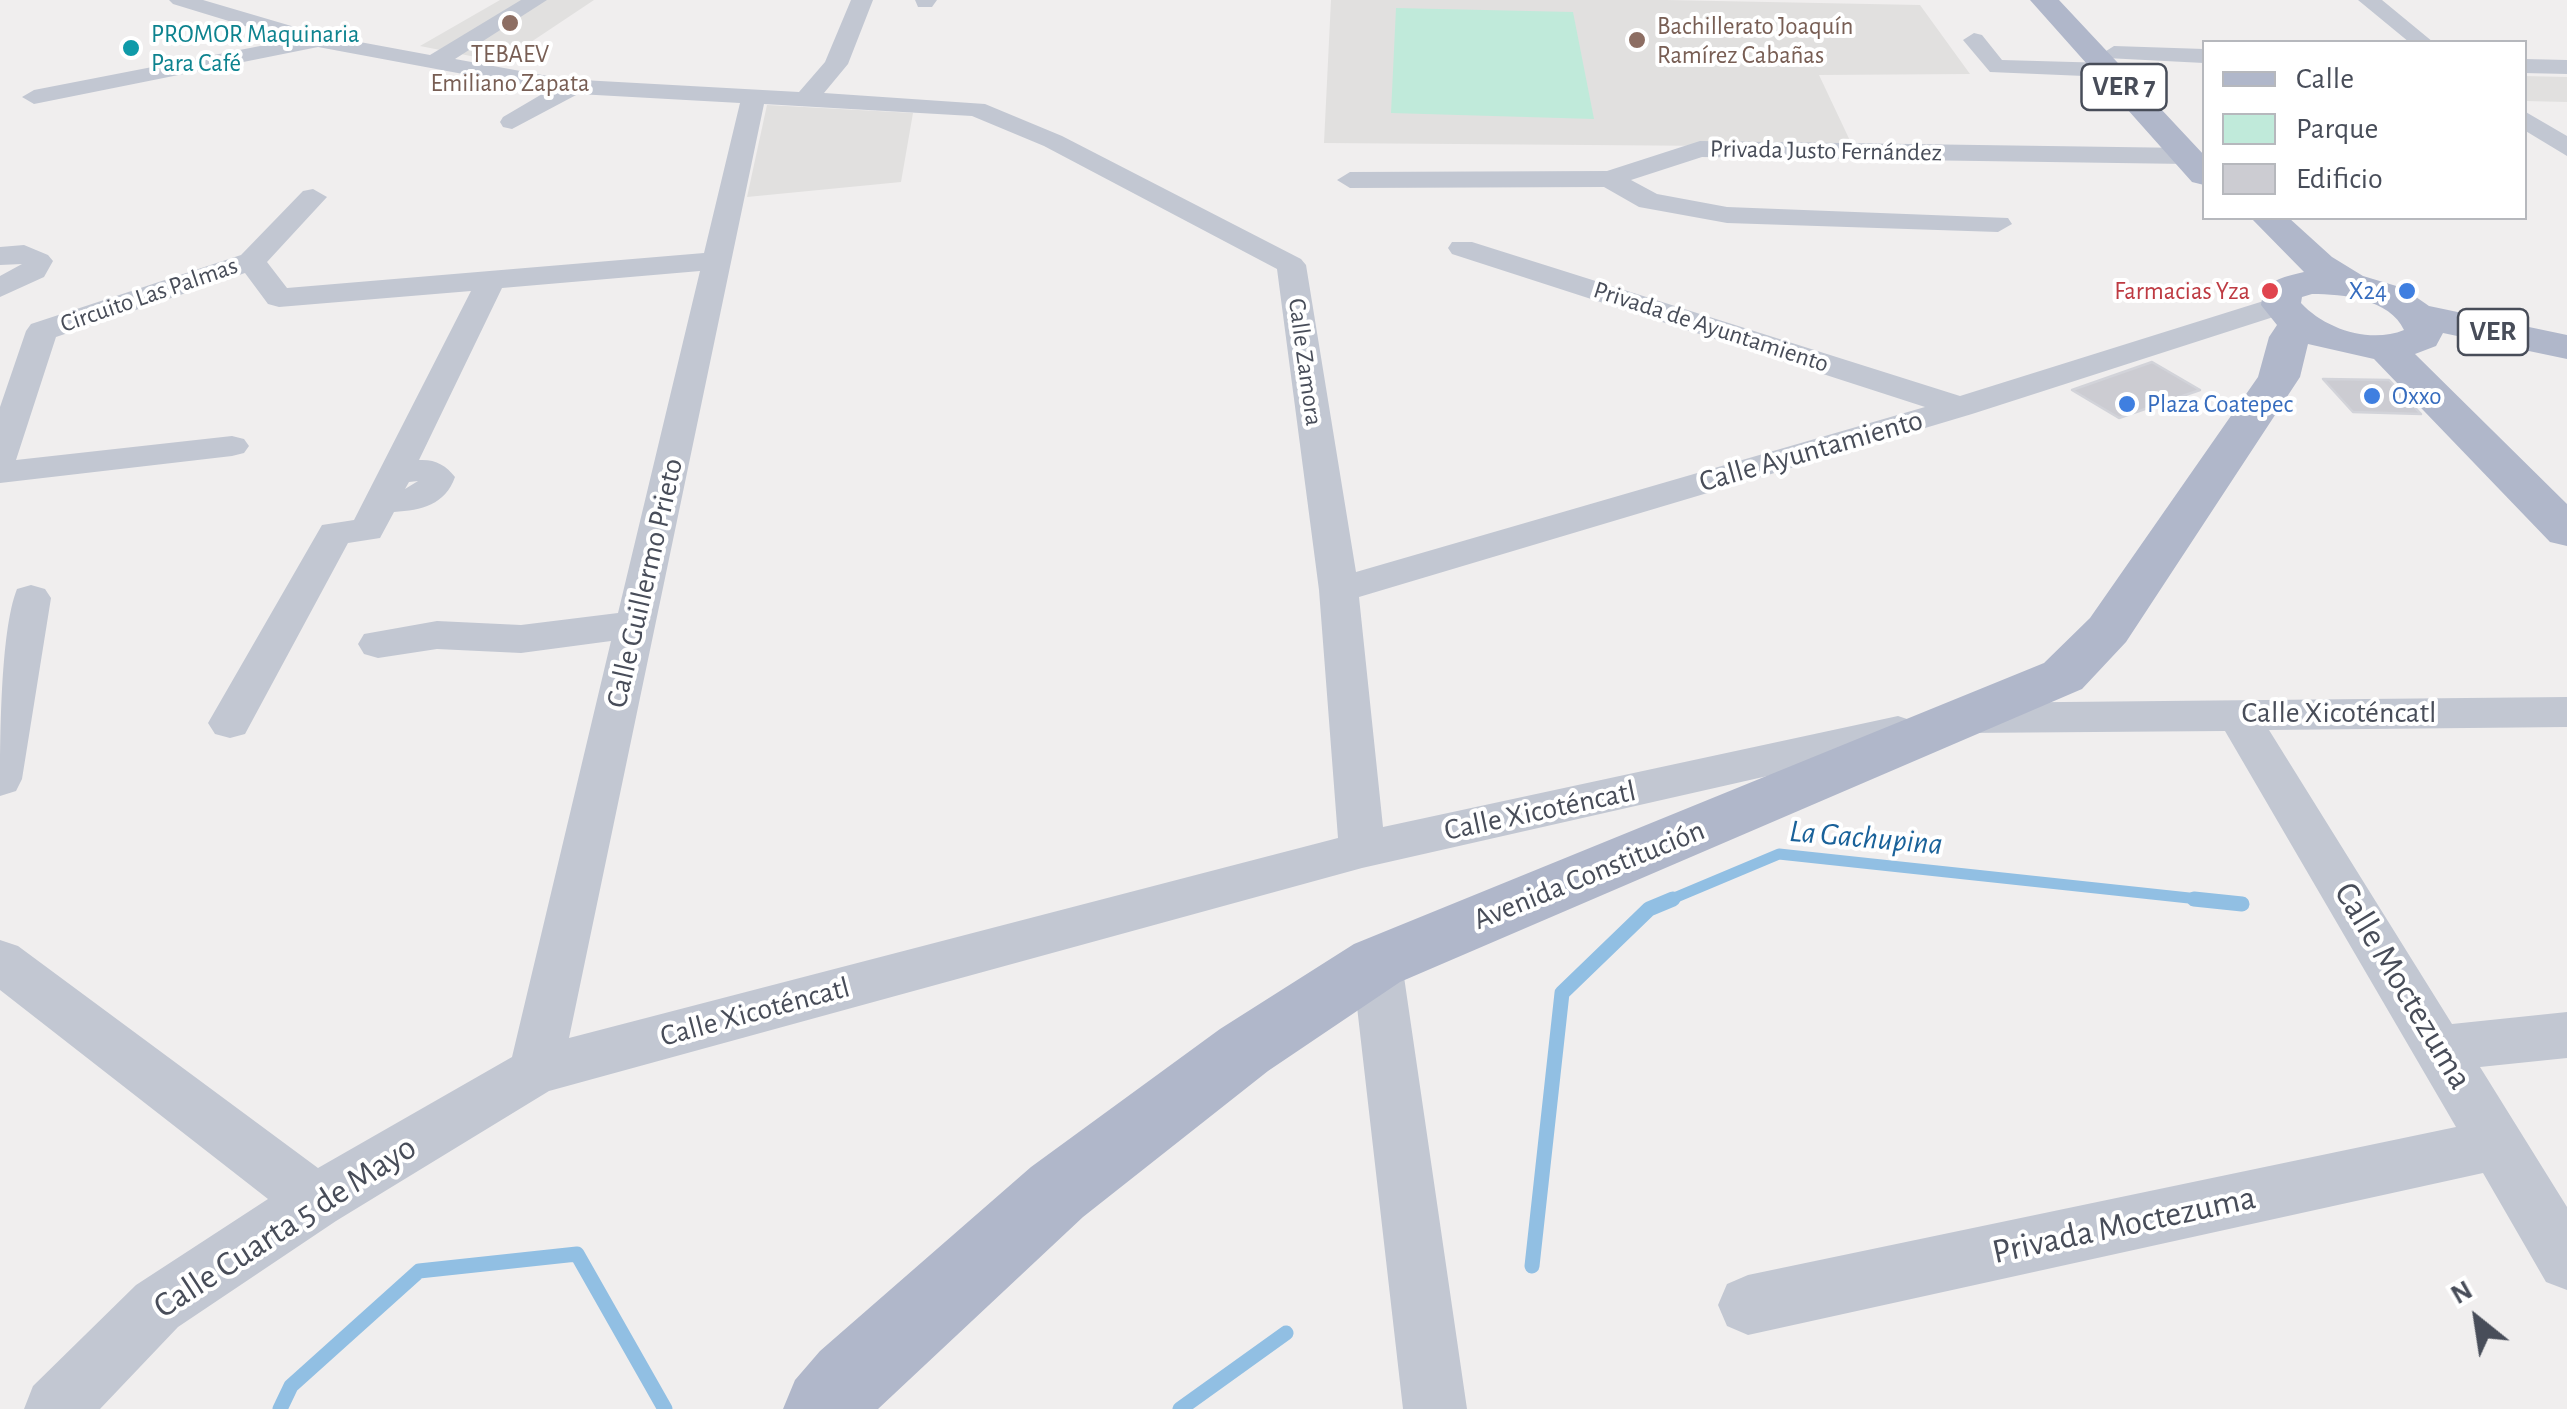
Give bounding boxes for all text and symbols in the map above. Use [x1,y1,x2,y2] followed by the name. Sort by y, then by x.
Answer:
[1657,11,1853,70] place label: Bachillerato Joaquín Ramírez Cabañas
[499,12,521,34] marker: TEBAEV Emiliano Zapata
[151,19,360,78] place label: PROMOR Maquinaria Para Café
[1626,29,1648,51] marker: Bachillerato Joaquín Ramírez Cabañas
[120,37,142,59] marker: PROMOR Maquinaria Para Café
[430,39,590,98] place label: TEBAEV Emiliano Zapata
[2202,40,2527,220] legend
[2082,64,2166,110] road number: VER 7
[2296,64,2354,94] text: Calle
[2296,114,2378,144] text: Parque
[1710,134,1942,168] street label: Privada Justo Fernández
[2296,164,2383,194] text: Edificio
[56,251,242,339] street label: Circuito Las Palmas
[1590,275,1832,379] street label: Privada de Ayuntamiento
[2114,276,2250,306] place label: Farmacias Yza
[2349,276,2387,306] place label: X24
[2259,280,2281,302] marker: Farmacias Yza
[2396,280,2418,302] marker: X24
[1281,296,1329,428] street label: Calle Zamora
[2458,309,2528,355] road number: VER
[2392,381,2441,411] place label: Oxxo
[2361,385,2383,407] marker: Oxxo
[2147,389,2293,419] place label: Plaza Coatepec
[2116,393,2138,415] marker: Plaza Coatepec
[1695,402,1927,500] street label: Calle Ayuntamiento
[599,455,691,711] street label: Calle Guillermo Prieto
[2242,695,2436,731] street label: Calle Xicoténcatl
[1441,773,1639,849] street label: Calle Xicoténcatl
[1468,812,1710,938] street label: Avenida Constitución
[1788,812,1944,864] water label: La Gachupina
[2325,875,2481,1097] street label: Calle Moctezuma
[656,969,854,1055] street label: Calle Xicoténcatl
[146,1126,424,1328] street label: Calle Cuarta 5 de Mayo
[1988,1177,2260,1273] street label: Privada Moctezuma
[2427,1269,2527,1369] north arrow
[2447,1276,2477,1310] text: N

